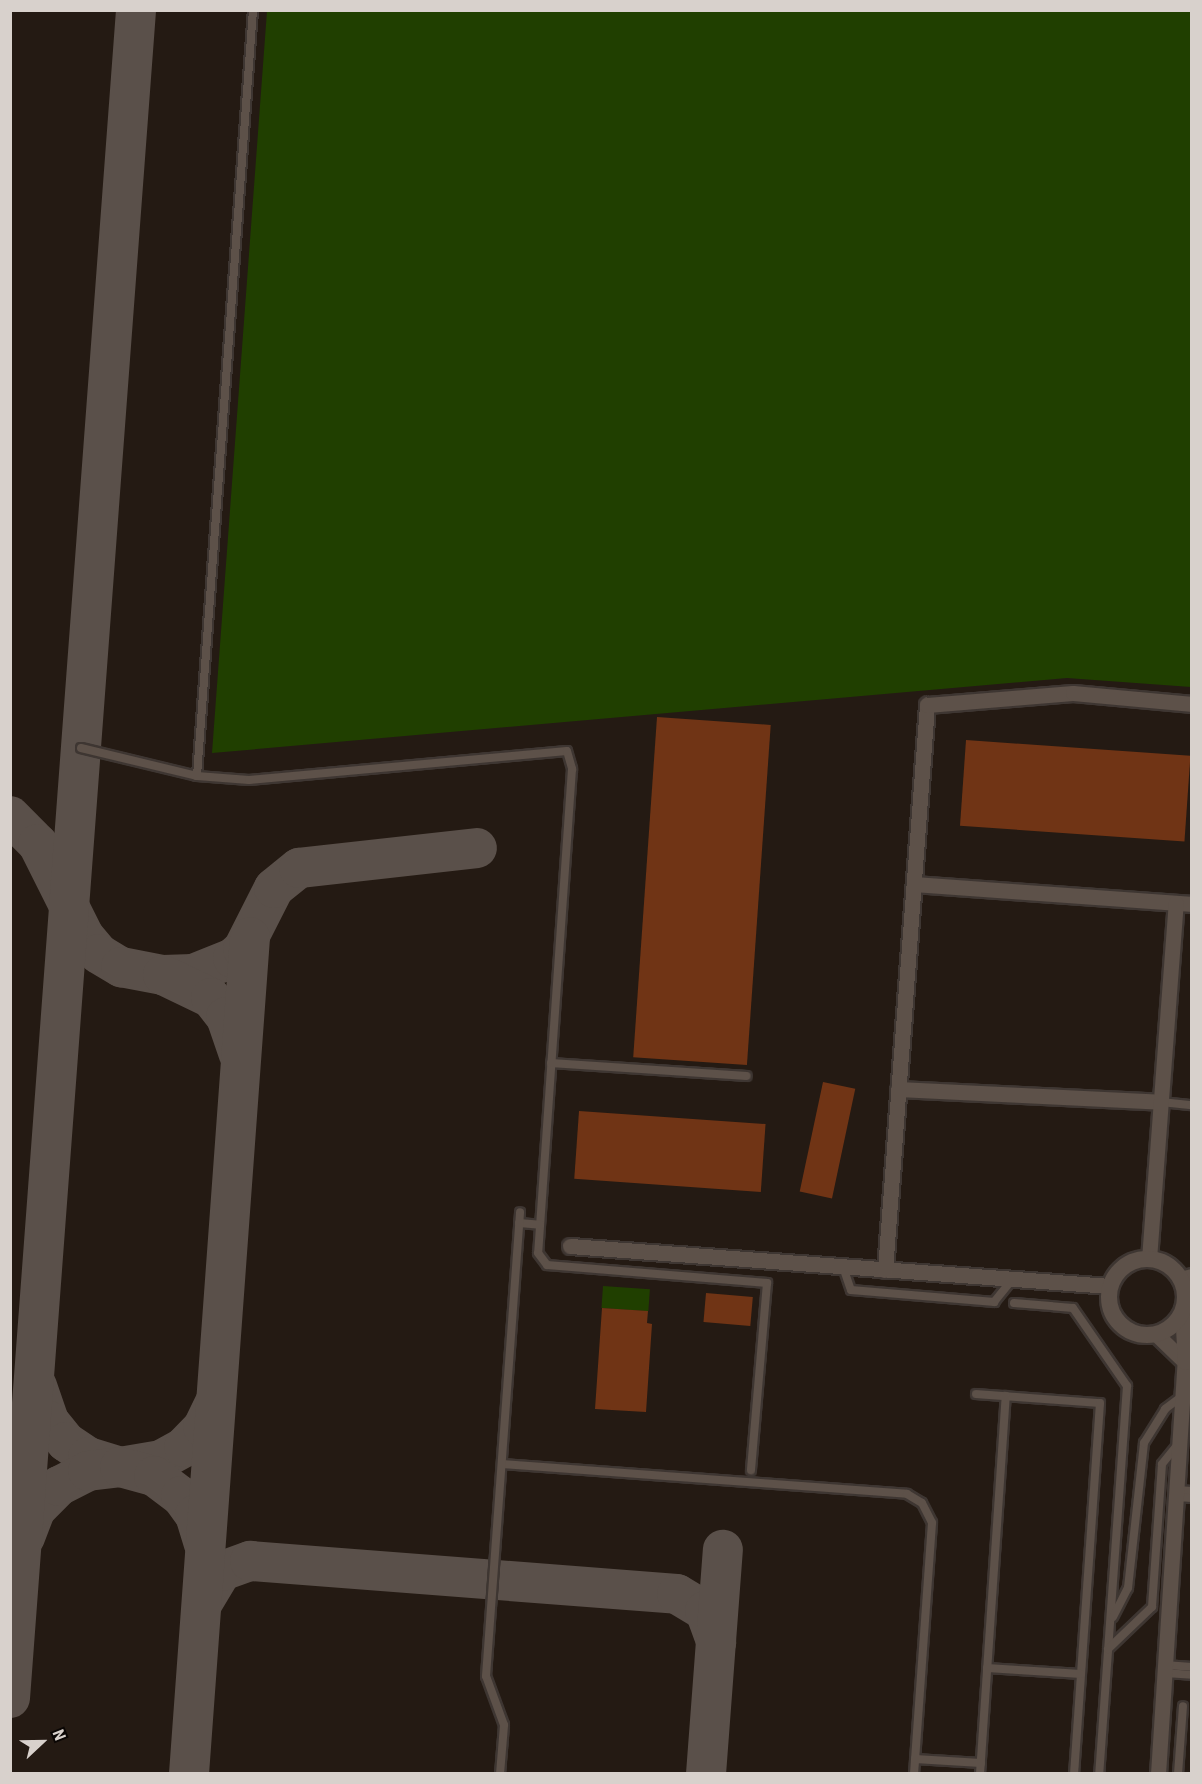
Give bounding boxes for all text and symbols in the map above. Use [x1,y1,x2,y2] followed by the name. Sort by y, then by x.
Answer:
[12,1712,72,1772] north arrow
[49,1727,70,1743] text: N

